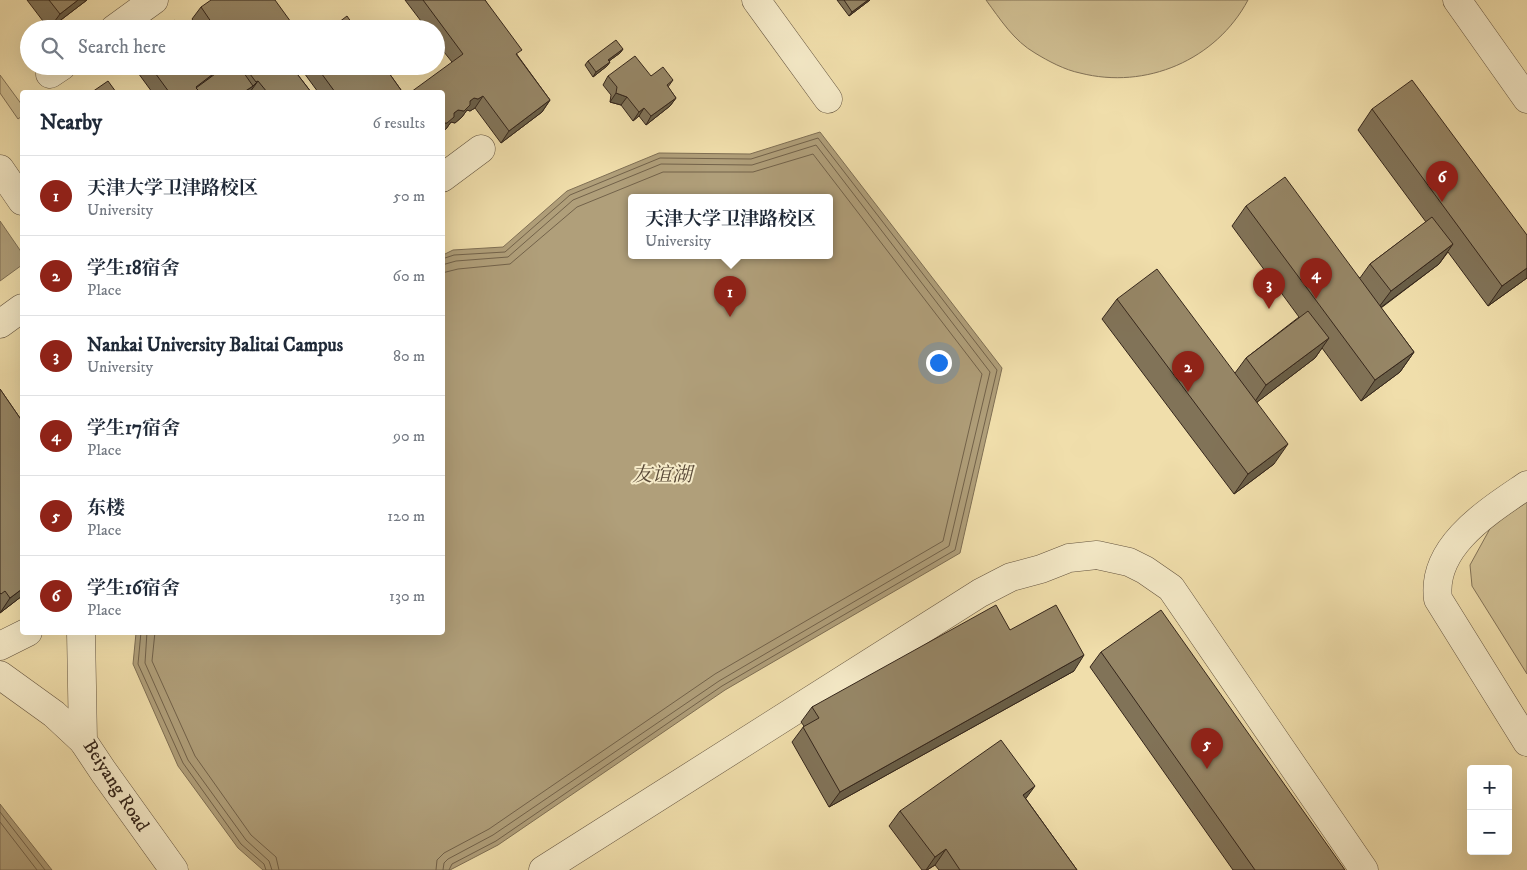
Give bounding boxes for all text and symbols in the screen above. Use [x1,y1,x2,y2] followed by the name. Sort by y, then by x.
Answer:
[20,20,445,75] search box
[38,34,66,62] icon: search
[78,36,166,59] text: Search here
[40,110,102,136] text: Nearby
[372,113,425,133] text: 6 results
[1426,161,1458,202] pin: 6
[87,177,258,200] text: 天津大学卫津路校区
[53,186,59,206] text: 1
[393,186,425,206] text: 50 m
[628,194,833,259] popup
[87,200,153,220] text: University
[645,208,816,231] text: 天津大学卫津路校区
[645,231,711,251] text: University
[87,257,180,280] text: 学生18宿舍
[1300,258,1332,299] pin: 4
[52,266,60,286] text: 2
[393,266,425,286] text: 60 m
[1253,268,1285,309] pin: 3
[714,276,746,317] pin: 1
[87,280,121,300] text: Place
[87,334,343,357] text: Nankai University Balitai Campus
[53,346,59,366] text: 3
[393,346,425,366] text: 80 m
[926,350,952,376] your location
[1172,351,1204,392] pin: 2
[87,357,153,377] text: University
[87,417,180,440] text: 学生17宿舍
[51,426,61,446] text: 4
[393,426,425,446] text: 90 m
[87,440,121,460] text: Place
[632,463,695,488] water label: 友谊湖
[87,497,125,520] text: 东楼
[52,506,60,526] text: 5
[387,506,425,526] text: 120 m
[87,520,121,540] text: Place
[87,577,180,600] text: 学生16宿舍
[52,586,60,606] text: 6
[389,586,425,606] text: 130 m
[87,600,121,620] text: Place
[1191,728,1223,769] pin: 5
[78,736,154,836] street label: Beiyang Road
[1467,765,1512,855] map controls
[1467,765,1512,810] button: +
[1467,810,1512,855] button: −

